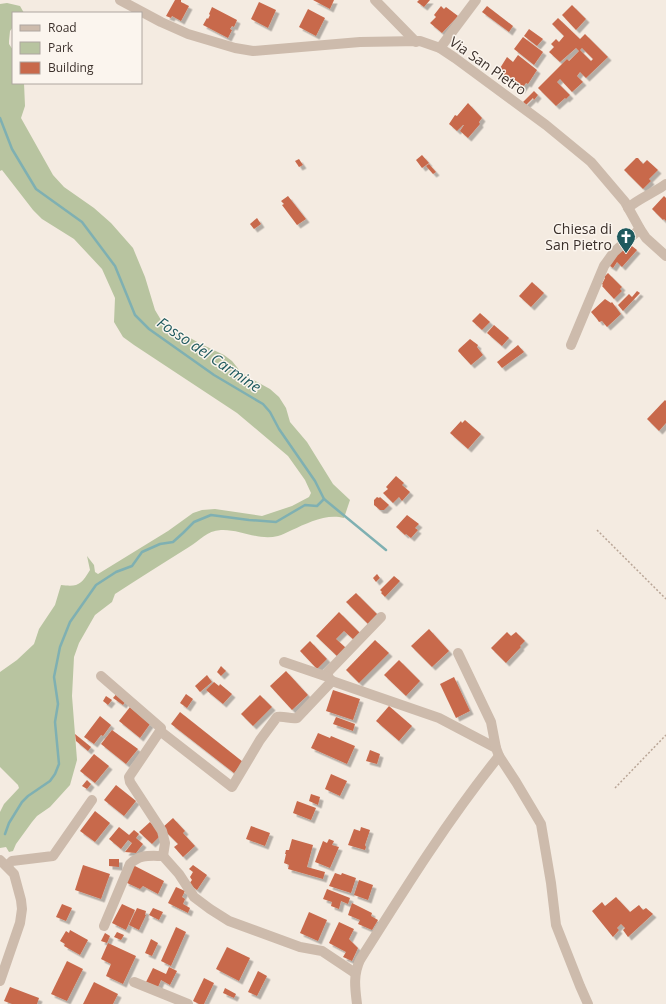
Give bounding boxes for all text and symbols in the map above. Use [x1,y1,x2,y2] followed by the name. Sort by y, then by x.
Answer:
[12,12,142,84] legend
[48,19,77,36] text: Road
[446,32,531,99] street label: Via San Pietro
[48,39,74,56] text: Park
[48,59,94,76] text: Building
[545,219,612,254] place label: Chiesa di San Pietro
[615,226,637,254] church icon: Chiesa di San Pietro
[154,312,266,397] water label: Fosso del Carmine

